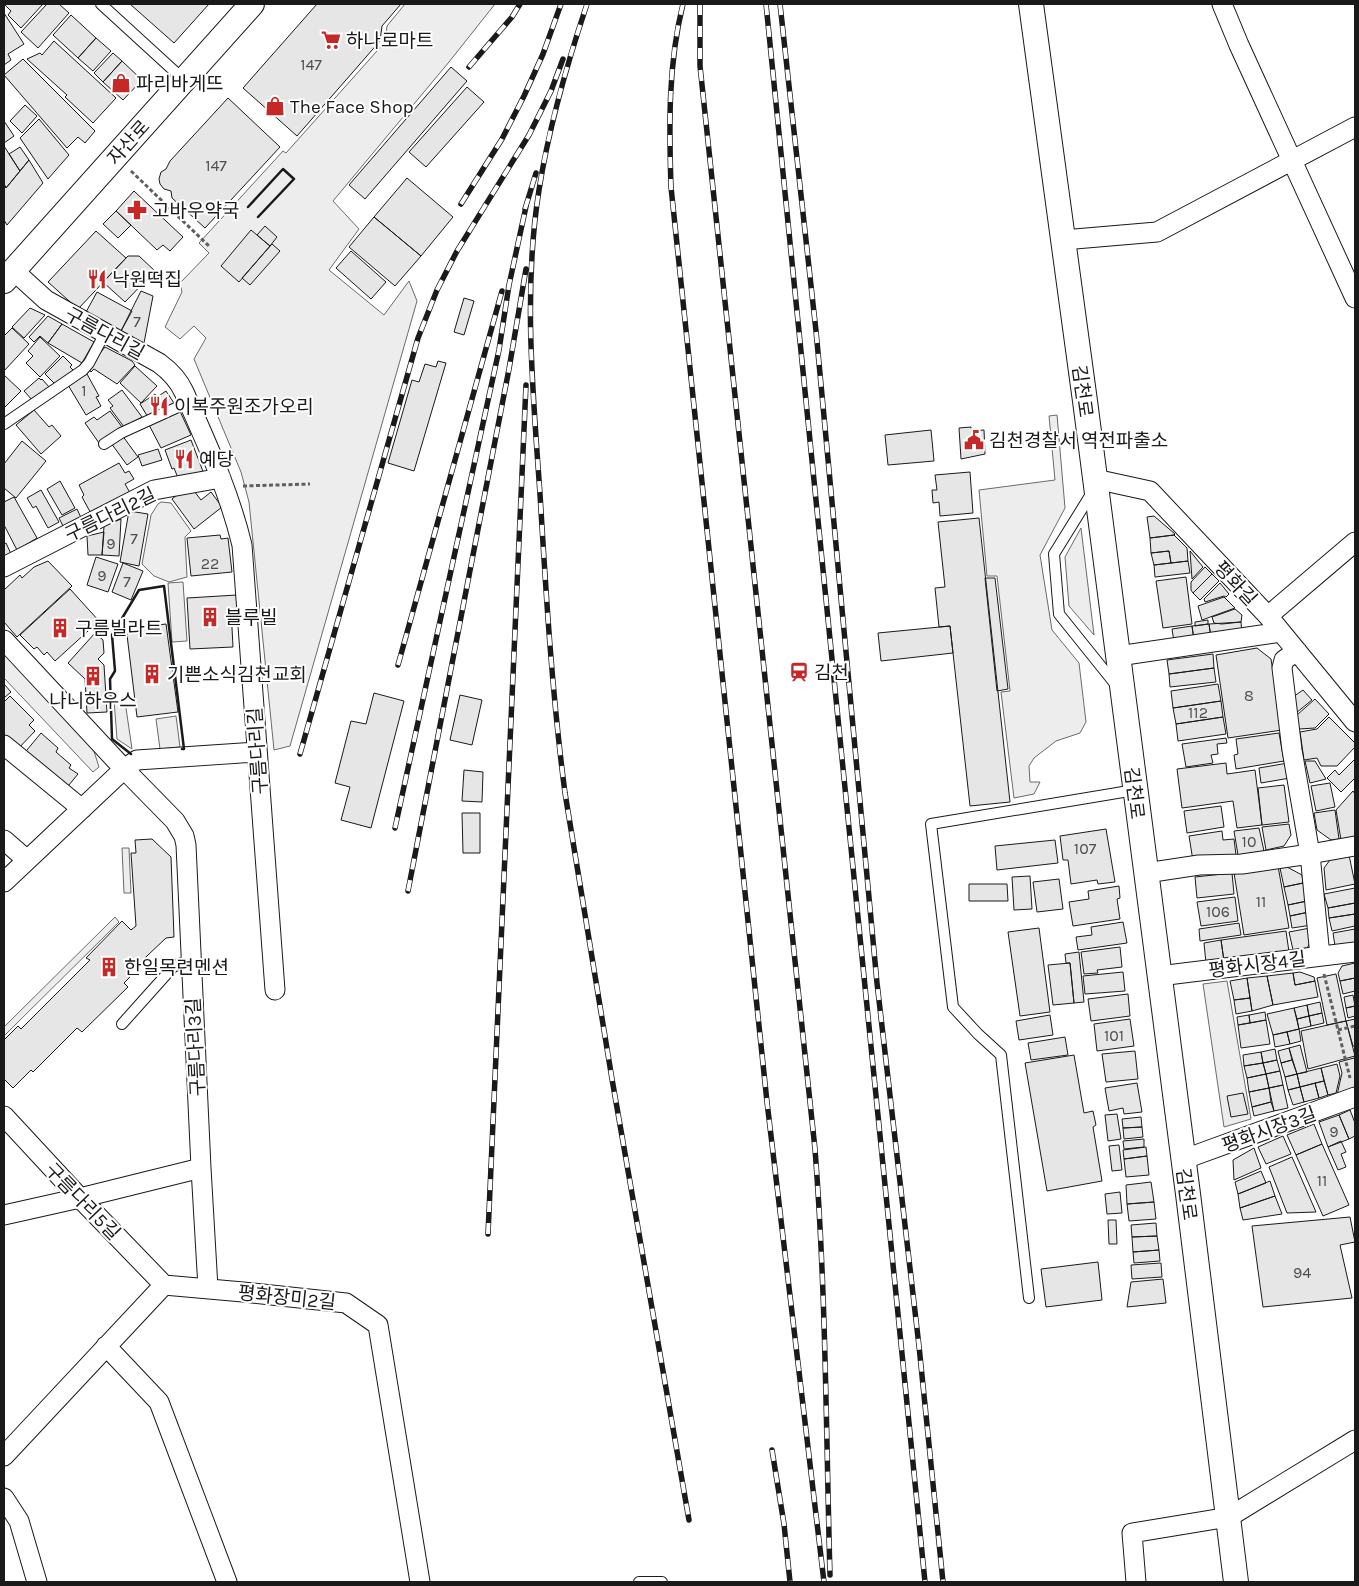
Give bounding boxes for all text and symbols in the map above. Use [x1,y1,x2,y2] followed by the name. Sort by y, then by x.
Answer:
[320,29,342,51] supermarket icon: 하나로마트
[346,30,433,52] place label: 하나로마트
[300,55,322,74] house number: 147
[110,72,132,94] shop icon: 파리바게뜨
[136,73,223,95] place label: 파리바게뜨
[264,95,286,117] shop icon: The Face Shop
[290,96,414,118] place label: The Face Shop
[103,116,154,170] street label: 자산로
[205,156,227,175] house number: 147
[126,199,148,221] pharmacy icon: 고바우약국
[152,200,239,222] place label: 고바우약국
[86,268,108,290] restaurant icon: 낙원떡집
[112,269,182,291] place label: 낙원떡집
[61,303,148,365] street label: 구름다리길
[133,312,141,331] house number: 7
[1067,364,1097,419] street label: 김천로
[81,381,87,400] house number: 1
[148,395,170,417] restaurant icon: 이복주원조가오리
[174,396,314,418] place label: 이복주원조가오리
[963,429,985,451] public building icon: 김천경찰서 역전파출소
[989,430,1168,452] place label: 김천경찰서 역전파출소
[173,448,195,470] restaurant icon: 예당
[199,449,234,471] place label: 예당
[61,483,159,546] street label: 구름다리2길
[130,529,138,548] house number: 7
[106,534,116,553] house number: 9
[201,554,219,573] house number: 22
[1209,557,1261,610] street label: 평화길
[97,566,107,585] house number: 9
[123,572,131,591] house number: 7
[199,606,221,628] building icon: 블루빌
[225,607,277,629] place label: 블루빌
[49,617,71,639] building icon: 구름빌라트
[75,618,162,640] place label: 구름빌라트
[788,661,810,683] station icon: 김천
[814,662,849,684] place label: 김천
[141,663,163,685] building icon: 기쁜소식김천교회
[167,664,307,686] place label: 기쁜소식김천교회
[82,665,104,687] building icon: 나니하우스
[1244,686,1254,705] house number: 8
[49,690,137,712] place label: 나니하우스
[1188,703,1208,722] house number: 112
[244,707,272,795] street label: 구름다리길
[1120,766,1148,820] street label: 김천로
[1242,832,1256,851] house number: 10
[1074,839,1097,858] house number: 107
[1256,892,1266,911] house number: 11
[1206,902,1230,921] house number: 106
[1207,948,1307,982] street label: 평화시장4길
[98,956,120,978] building icon: 한일목련멘션
[124,957,229,979] place label: 한일목련멘션
[182,997,210,1097] street label: 구름다리3길
[1104,1026,1124,1045] house number: 101
[1219,1103,1319,1157] street label: 평화시장3길
[1329,1122,1339,1141] house number: 9
[40,1159,124,1245] street label: 구름다리5길
[1171,1167,1201,1222] street label: 김천로
[1317,1171,1327,1190] house number: 11
[1293,1263,1311,1282] house number: 94
[237,1282,337,1314] street label: 평화장미2길

